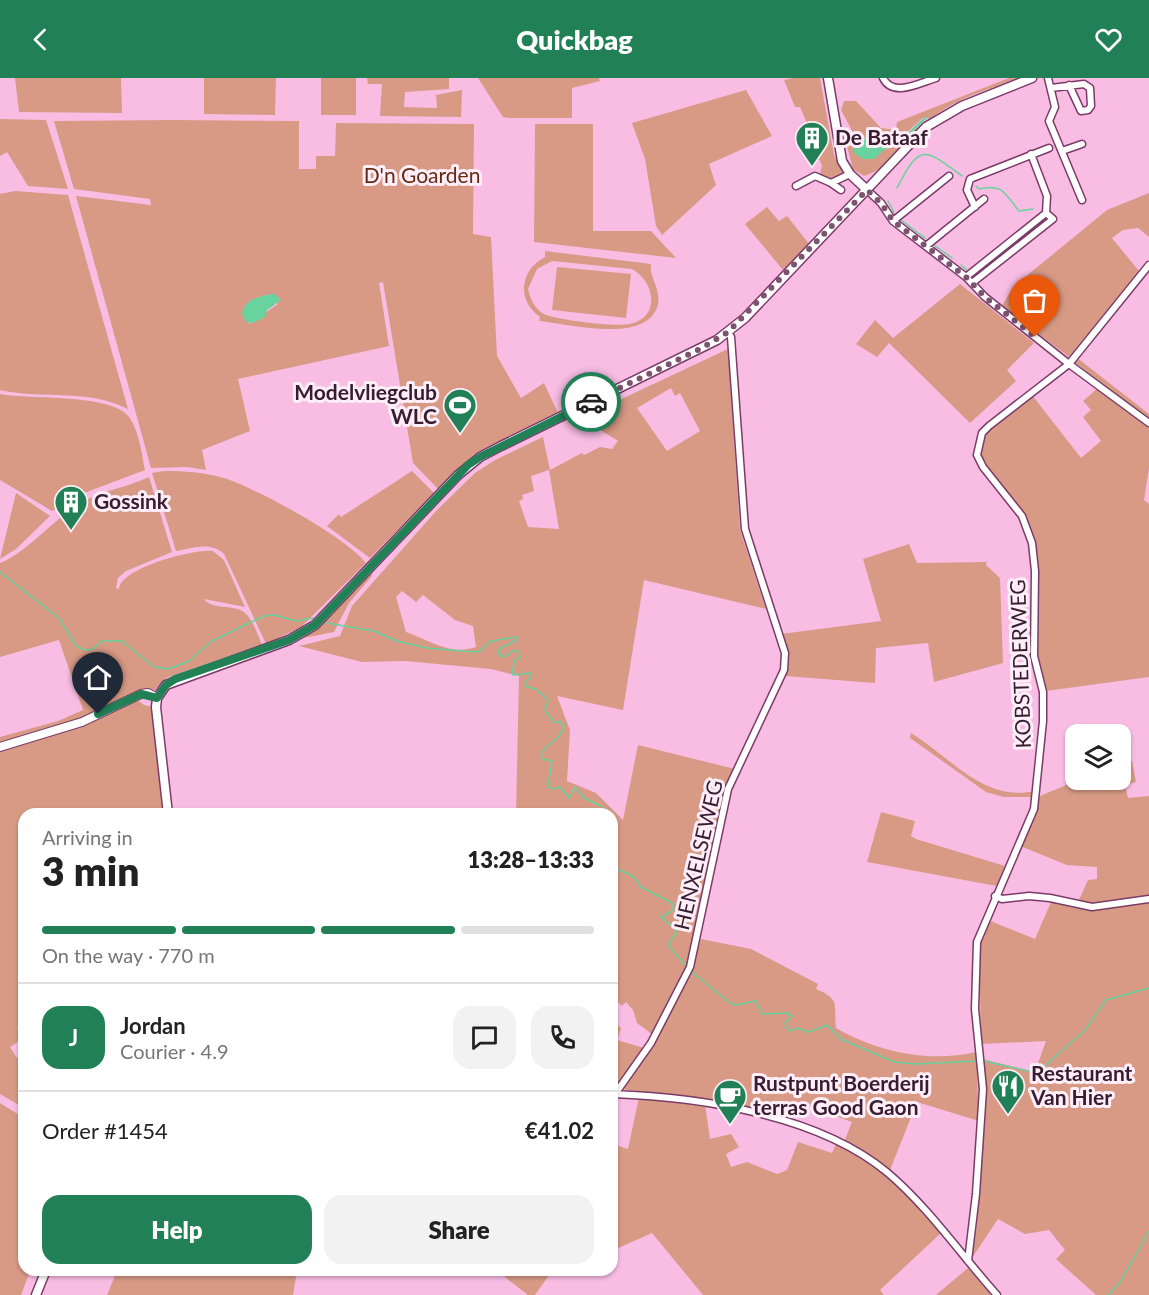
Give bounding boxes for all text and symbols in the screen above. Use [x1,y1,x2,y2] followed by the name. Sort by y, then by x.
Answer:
[24,23,57,56] icon: back
[516,23,633,56] text: Quickbag
[1092,23,1125,56] icon: heart
[794,120,830,167] building icon: De Bataaf
[835,124,928,149] place label: De Bataaf
[364,162,480,187] park label: D'n Goarden
[1009,275,1060,337] pin
[1018,284,1051,317] icon: bag
[561,372,621,432] courier
[294,379,437,428] place label: Modelvliegclub WLC
[575,386,608,419] icon: car
[442,387,478,434] sports icon: Modelvliegclub WLC
[53,484,89,531] building icon: Gossink
[94,488,169,513] place label: Gossink
[1004,579,1035,749] street label: KOBSTEDERWEG
[72,652,123,714] pin
[81,661,114,694] icon: home
[1065,724,1131,790] map controls
[1065,724,1131,790] button: layers
[668,777,727,932] street label: HENXELSEWEG
[42,825,133,849] text: Arriving in
[468,846,594,873] text: 13:28–13:33
[42,848,139,894] text: 3 min
[42,943,215,967] text: On the way · 770 m
[453,1006,516,1069] button: chat
[531,1006,594,1069] button: phone
[120,1012,186,1039] text: Jordan
[69,1024,78,1051] text: J
[120,1039,229,1063] text: Courier · 4.9
[1030,1060,1133,1109] place label: Restaurant Van Hier
[990,1068,1026,1115] restaurant icon: Restaurant Van Hier
[753,1070,930,1119] place label: Rustpunt Boerderij terras Good Gaon
[712,1078,748,1125] cafe icon: Rustpunt Boerderij terras Good Gaon
[42,1117,168,1144] text: Order #1454
[525,1117,594,1144] text: €41.02
[42,1195,312,1264] button: Help
[324,1195,594,1264] button: Share

